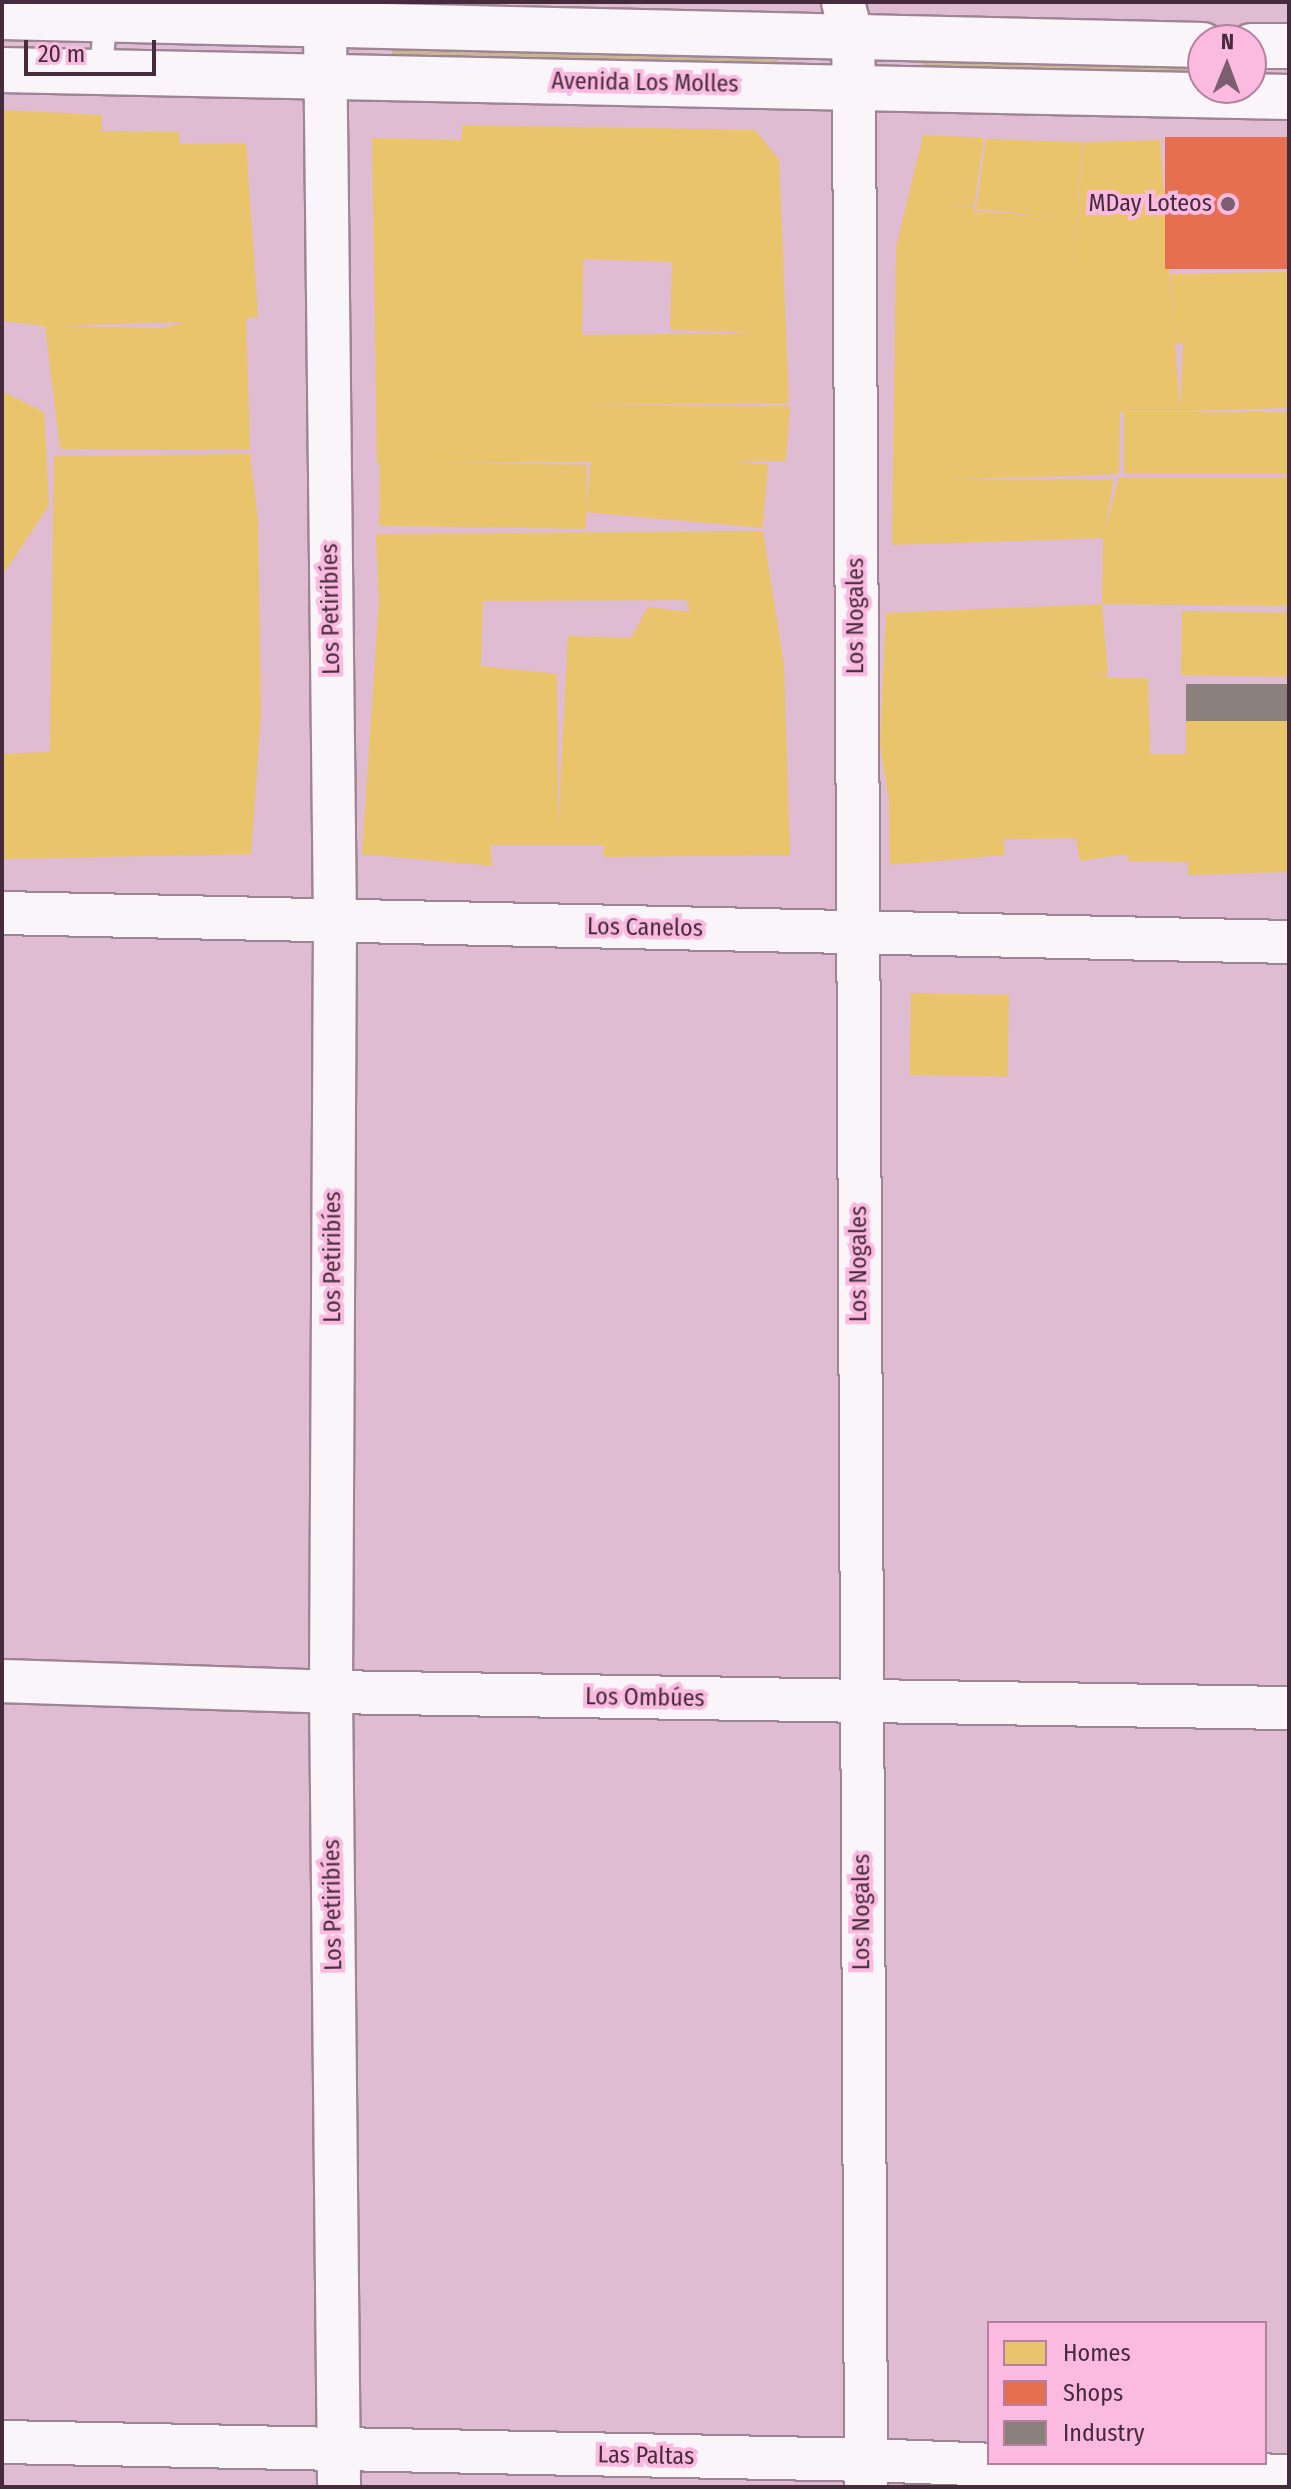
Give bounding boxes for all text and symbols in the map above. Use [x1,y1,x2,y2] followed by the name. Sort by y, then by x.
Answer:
[28,24,160,74] scale bar
[1187,24,1267,104] north arrow
[1221,28,1234,55] text: N
[38,40,85,68] text: 20 m
[551,67,739,99] street label: Avenida Los Molles
[1089,190,1212,218] place label: MDay Loteos
[1219,195,1237,213] marker: MDay Loteos
[315,543,347,675] street label: Los Petiribíes
[842,558,870,674] street label: Los Nogales
[587,913,703,943] street label: Los Canelos
[319,1191,347,1323] street label: Los Petiribíes
[845,1206,873,1322] street label: Los Nogales
[585,1683,705,1713] street label: Los Ombúes
[317,1839,349,1971] street label: Los Petiribíes
[848,1854,876,1970] street label: Los Nogales
[987,2321,1267,2465] legend
[1063,2339,1131,2367] text: Homes
[1063,2379,1123,2407] text: Shops
[1063,2419,1145,2447] text: Industry
[597,2441,695,2471] street label: Las Paltas

